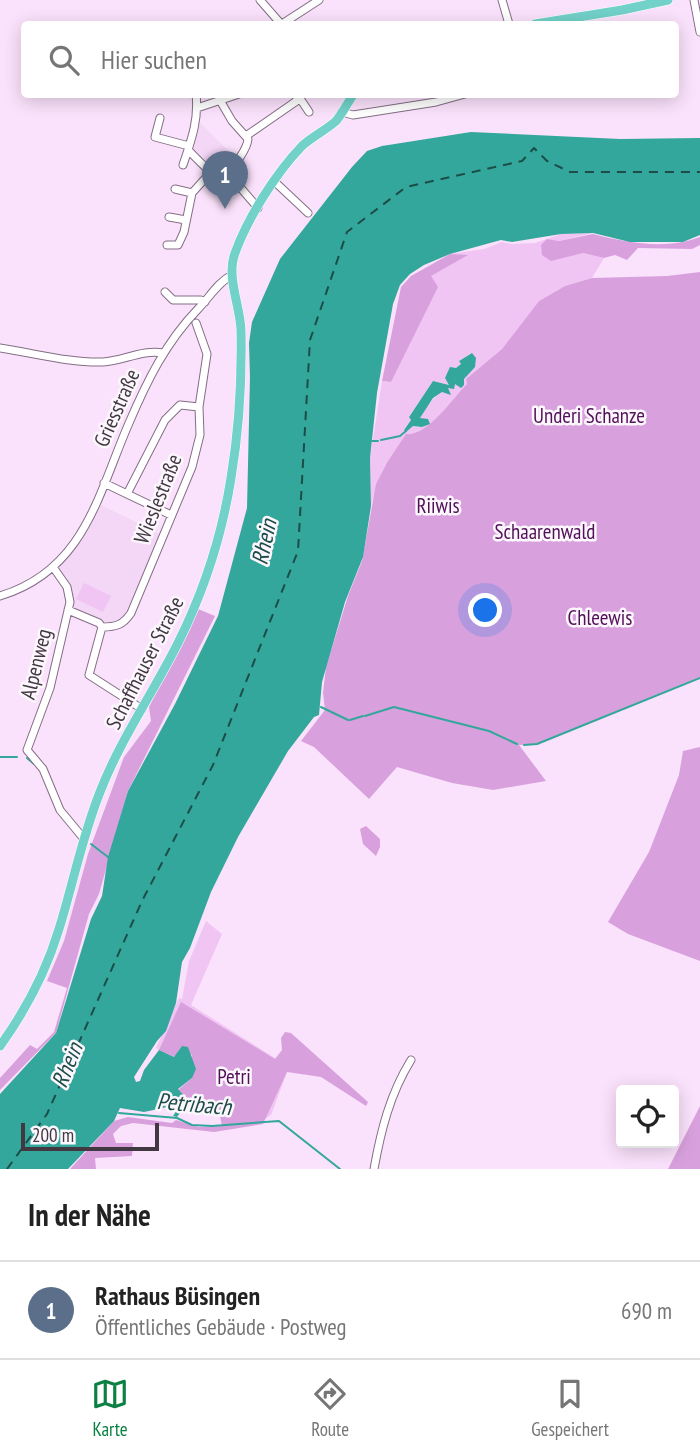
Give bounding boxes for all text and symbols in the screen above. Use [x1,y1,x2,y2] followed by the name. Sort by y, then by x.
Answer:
[21,21,679,98] search box
[45,41,83,79] icon: search
[101,43,207,76] text: Hier suchen
[202,151,248,209] pin: 1
[87,365,146,451] street label: Griesstraße
[533,402,645,429] park label: Underi Schanze
[127,450,188,547] street label: Wieslestraße
[416,492,460,519] park label: Riiwis
[245,515,283,567] water label: Rhein
[495,518,595,545] park label: Schaarenwald
[100,592,190,734] street label: Schaffhauser Straße
[468,593,502,627] your location
[568,604,632,631] park label: Chleewis
[14,626,57,702] street label: Alpenweg
[45,1036,89,1091] water label: Rhein
[217,1063,251,1090] park label: Petri
[616,1085,679,1148] map controls
[616,1085,679,1148] button: locate
[156,1086,234,1121] water label: Petribach
[21,1120,159,1152] scale bar
[32,1123,74,1147] text: 200 m
[28,1195,151,1234] text: In der Nähe
[95,1279,260,1312] text: Rathaus Büsingen
[46,1296,57,1325] text: 1
[621,1296,672,1325] text: 690 m
[95,1312,346,1341] text: Öffentliches Gebäude · Postweg
[91,1375,129,1441] tab: Karte
[311,1375,349,1441] tab: Route
[531,1375,609,1441] tab: Gespeichert

